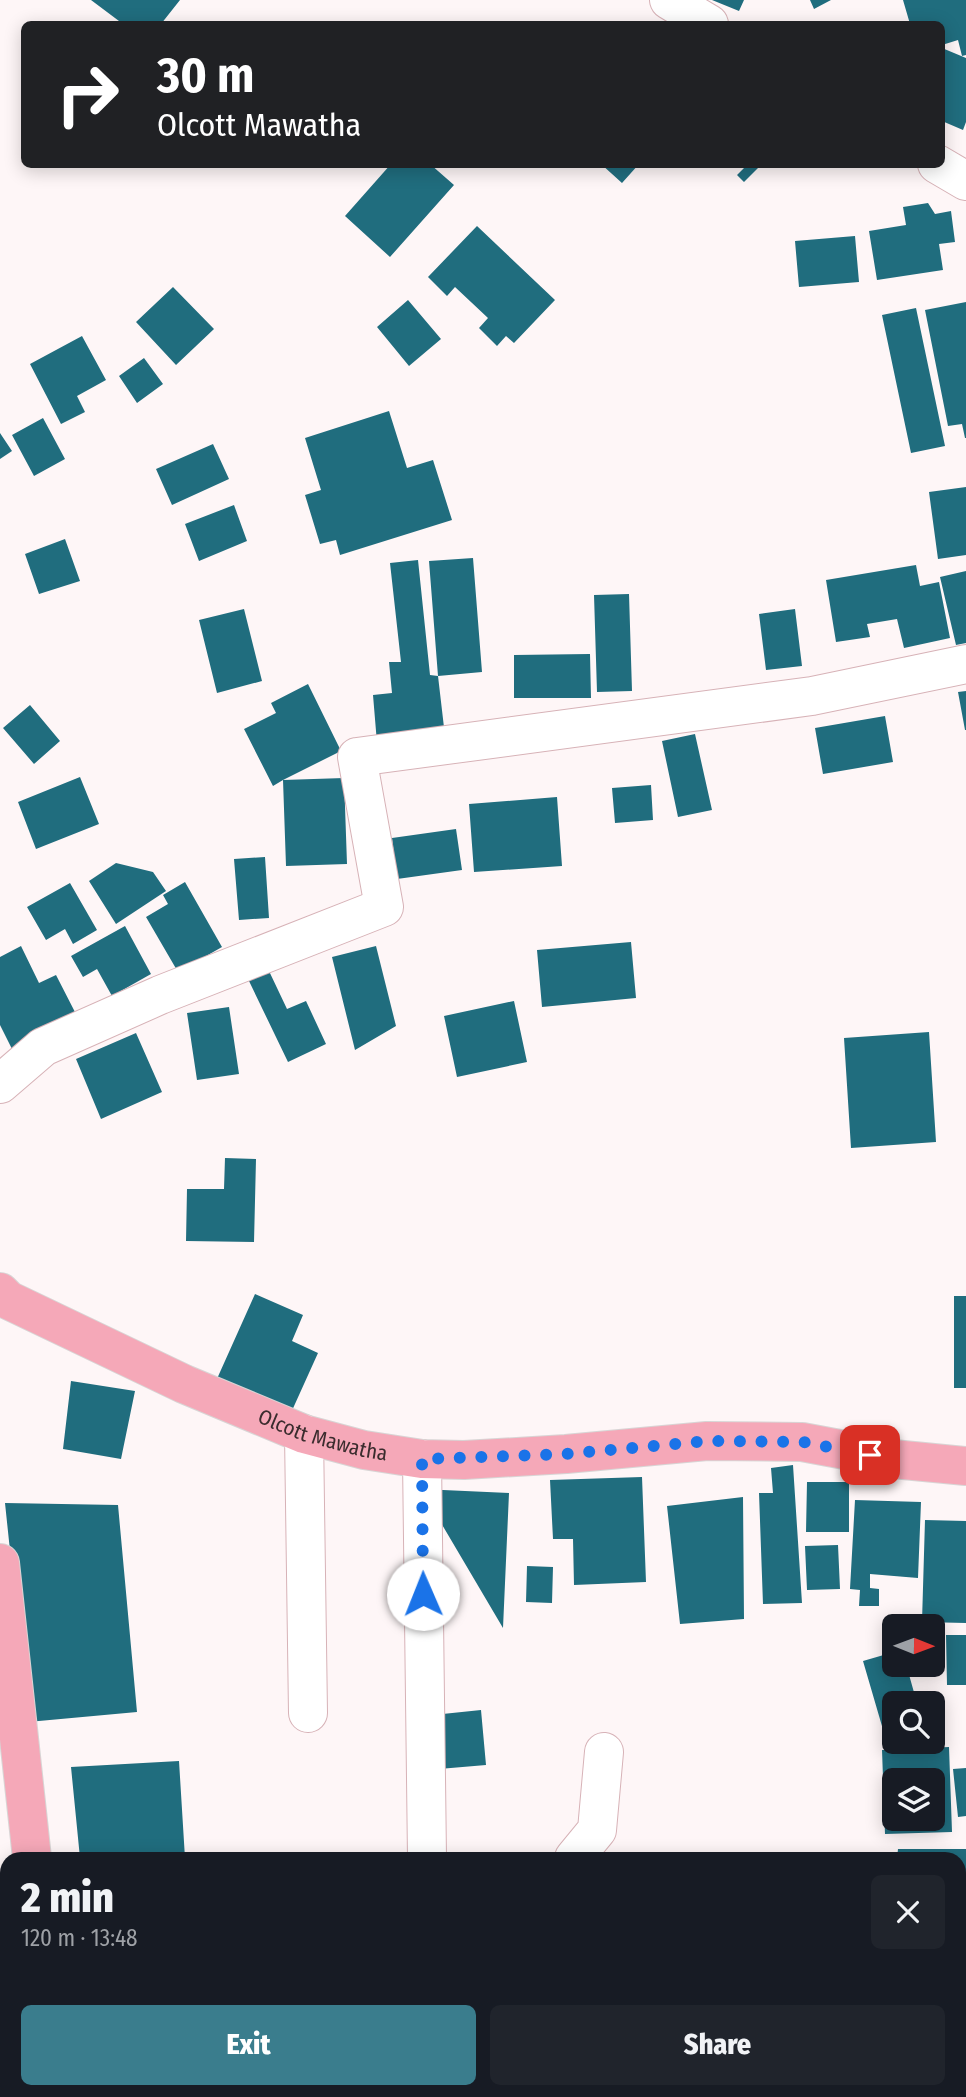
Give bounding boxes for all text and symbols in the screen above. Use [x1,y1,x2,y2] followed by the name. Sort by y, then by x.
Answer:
[157,46,255,105] text: 30 m
[42,49,133,140] icon: right
[157,106,361,144] text: Olcott Mawatha
[254,1403,389,1466] street label: Olcott Mawatha
[840,1425,900,1485] pin
[851,1436,889,1474] icon: arrive
[386,1557,460,1631] position arrow
[882,1614,945,1676] north arrow
[882,1614,945,1831] map controls
[882,1691,945,1754] button: search
[882,1768,945,1831] button: layers
[21,1873,114,1923] text: 2 min
[871,1875,945,1949] button: close
[21,1924,138,1952] text: 120 m · 13:48
[21,2005,476,2085] button: Exit
[490,2005,945,2085] button: Share

